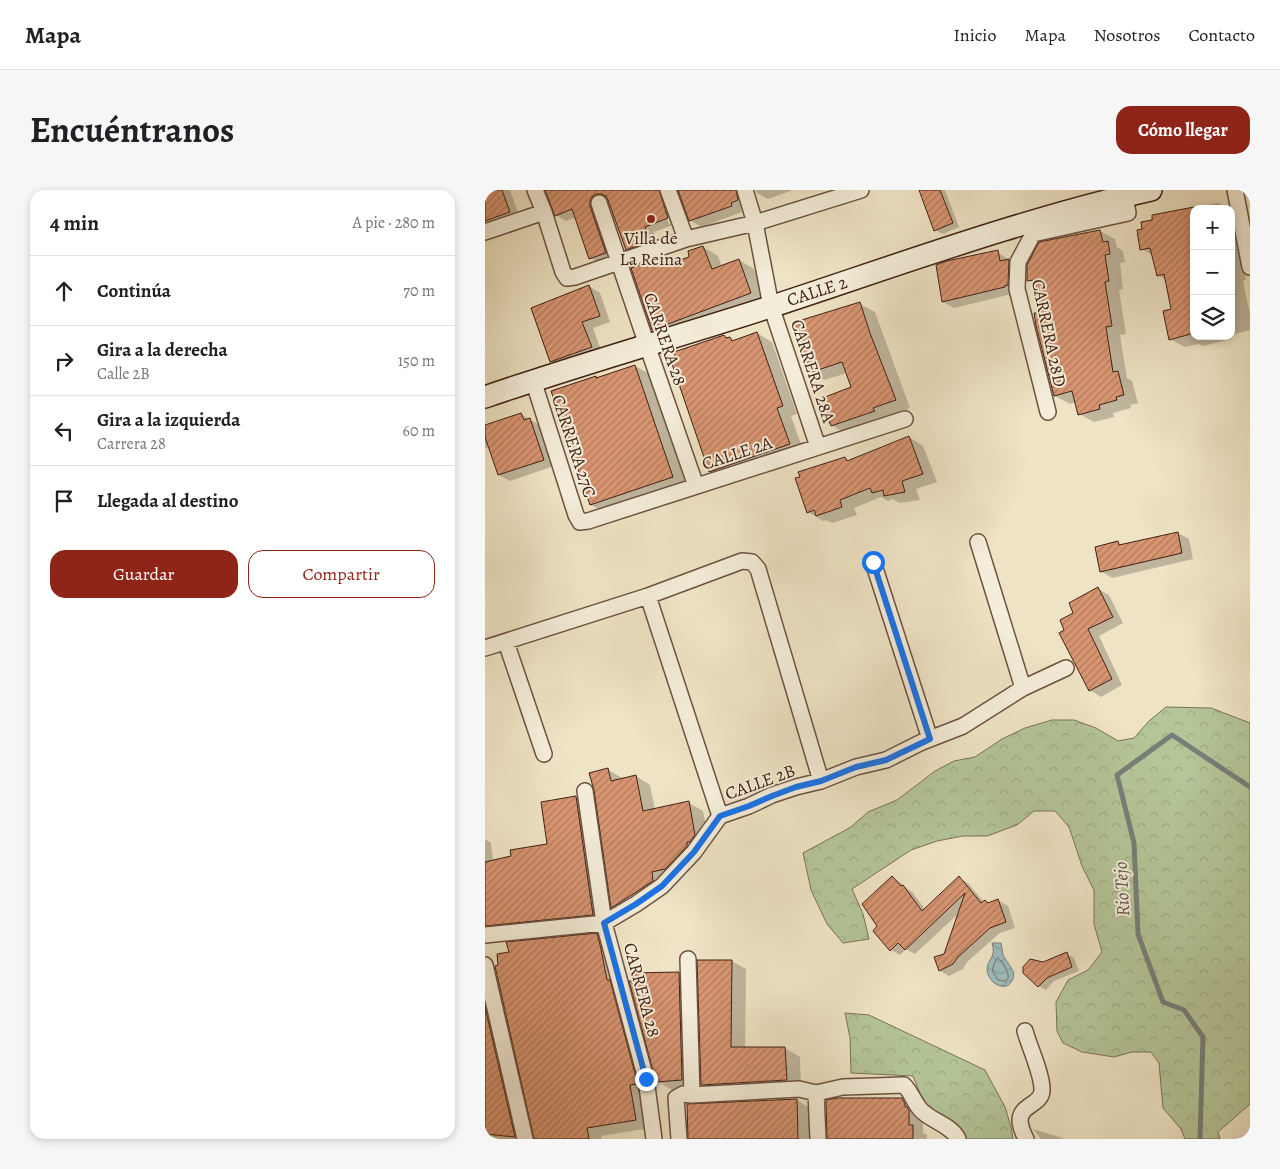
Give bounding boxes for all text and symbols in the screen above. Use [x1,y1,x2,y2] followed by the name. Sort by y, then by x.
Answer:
[25,19,81,51] text: Mapa
[953,23,996,47] text: Inicio
[1024,23,1066,47] text: Mapa
[1094,23,1160,47] text: Nosotros
[1188,23,1255,47] text: Contacto
[30,106,234,154] text: Encuéntranos
[1116,106,1250,154] button: Cómo llegar
[1190,205,1235,340] map controls
[1190,205,1235,250] button: +
[50,209,99,237] text: 4 min
[352,212,435,234] text: A pie · 280 m
[645,213,657,225] marker: Villa de La Reina
[620,226,683,271] place label: Villa de La Reina
[1190,250,1235,295] button: −
[784,270,851,312] street label: CALLE 2
[50,277,78,305] icon: ahead
[1026,277,1072,389] street label: CARRERA 28D
[97,278,171,304] text: Continúa
[403,280,435,302] text: 70 m
[638,289,692,389] street label: CARRERA 28
[1190,295,1235,340] button: layers
[785,316,841,426] street label: CARRERA 28A
[97,337,228,363] text: Gira a la derecha
[50,347,78,375] icon: right
[398,350,435,372] text: 150 m
[97,363,150,385] text: Calle 2B
[546,391,602,501] street label: CARRERA 27C
[97,407,240,433] text: Gira a la izquierda
[50,417,78,445] icon: left
[403,420,435,442] text: 60 m
[699,430,776,476] street label: CALLE 2A
[97,433,166,455] text: Carrera 28
[50,487,78,515] icon: arrive
[97,488,239,514] text: Llegada al destino
[50,550,238,598] button: Guardar
[248,550,435,598] button: Compartir
[862,551,885,574] route start
[722,758,798,806] street label: CALLE 2B
[1108,861,1136,917] water label: Rio Tejo
[618,940,666,1040] street label: CARRERA 28
[635,1068,658,1091] route end

